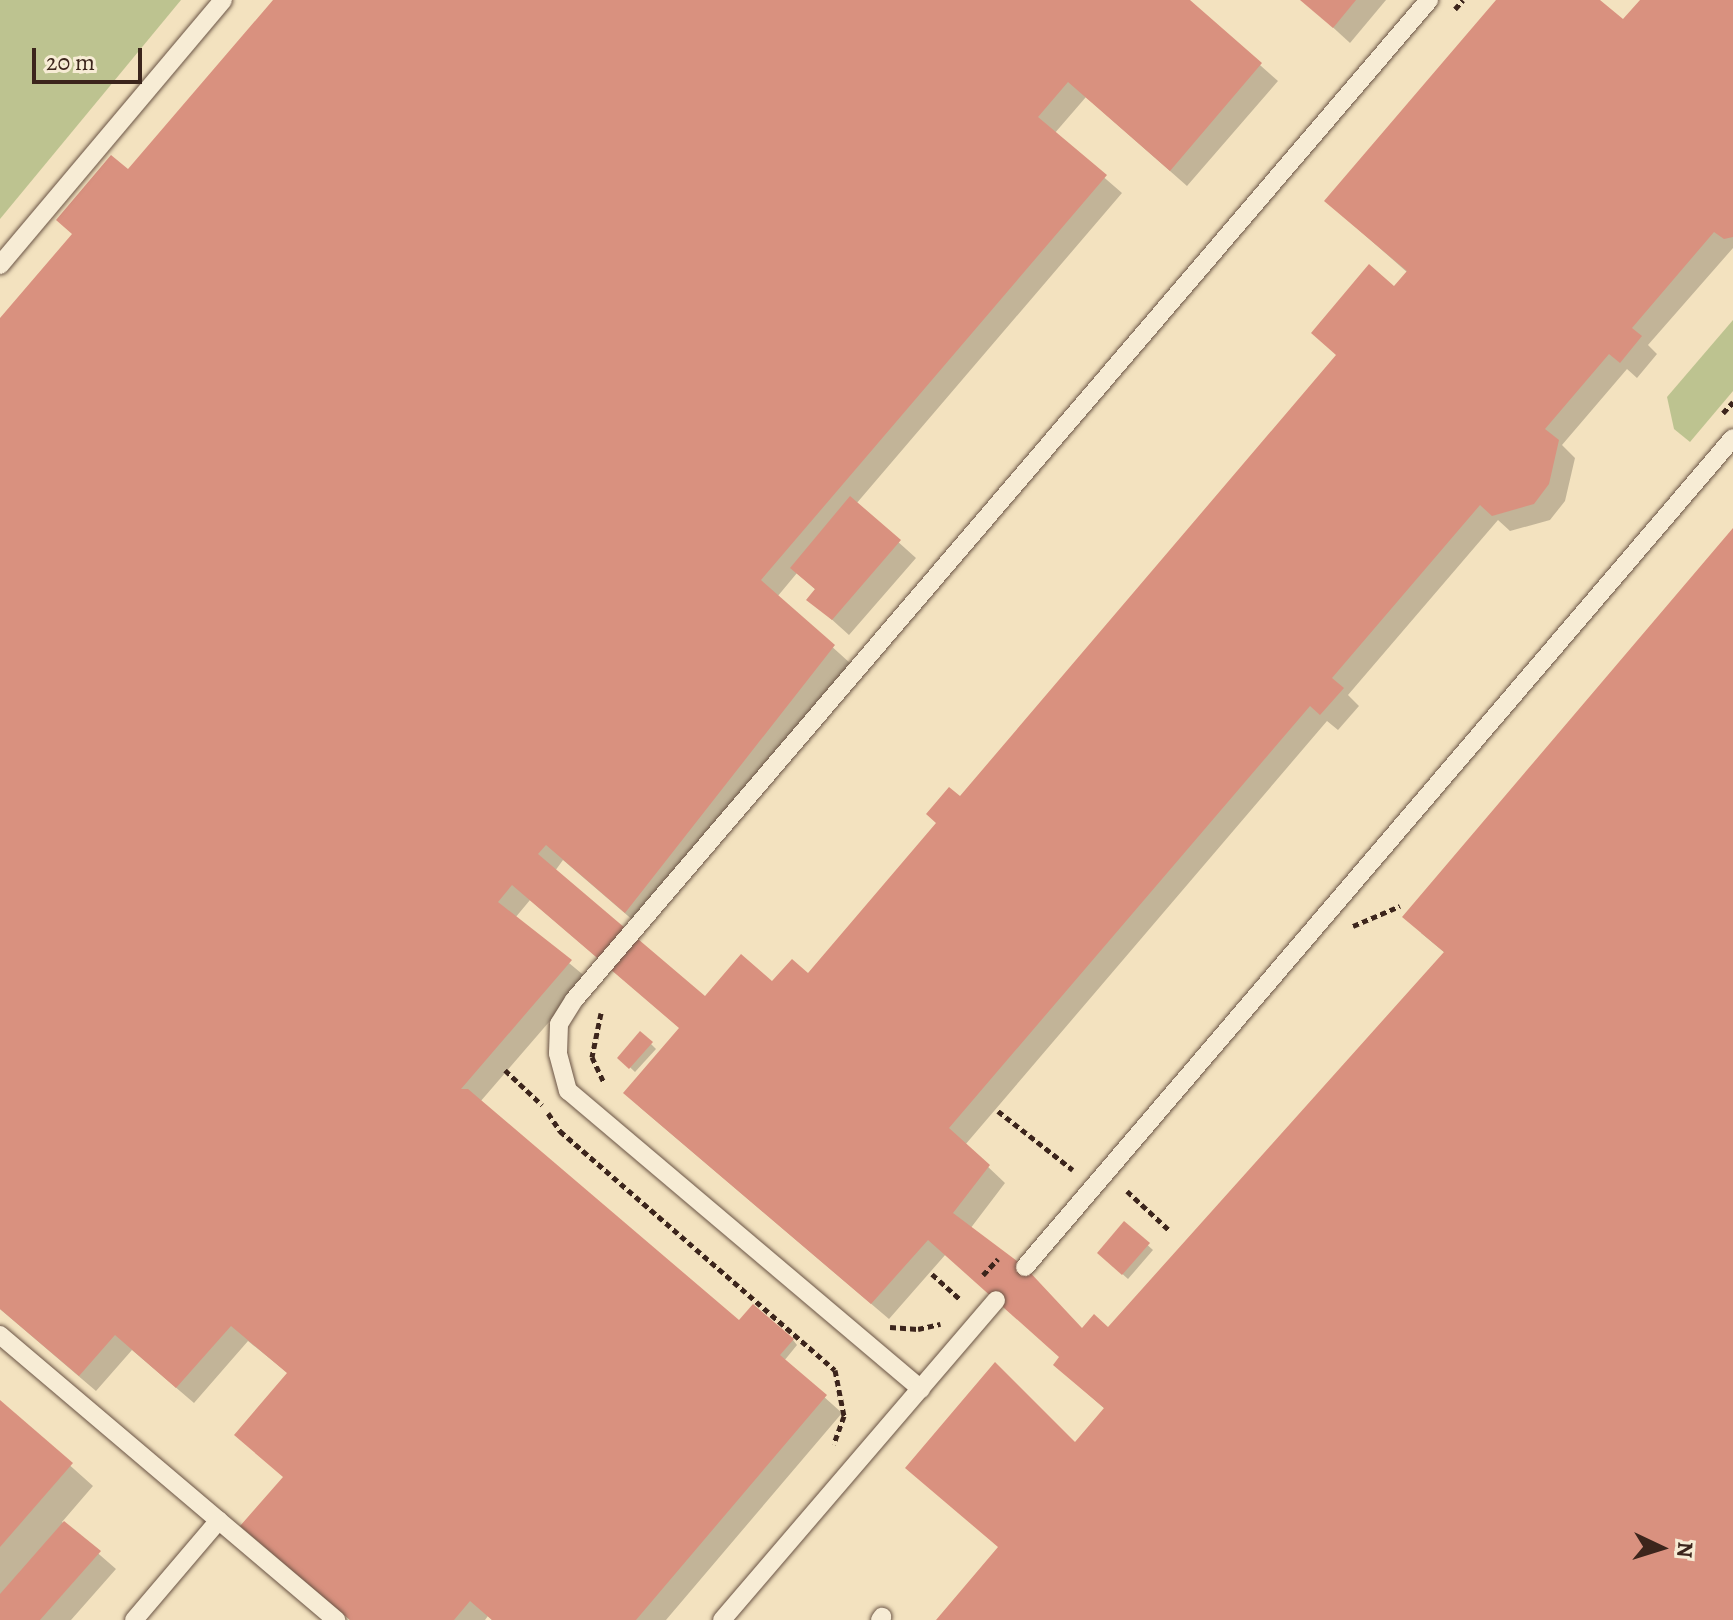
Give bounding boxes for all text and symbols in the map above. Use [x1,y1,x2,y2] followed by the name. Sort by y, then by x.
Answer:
[36,32,146,82] scale bar
[46,46,95,78] text: 20 m
[1621,1508,1701,1588] north arrow
[1669,1541,1700,1559] text: N

